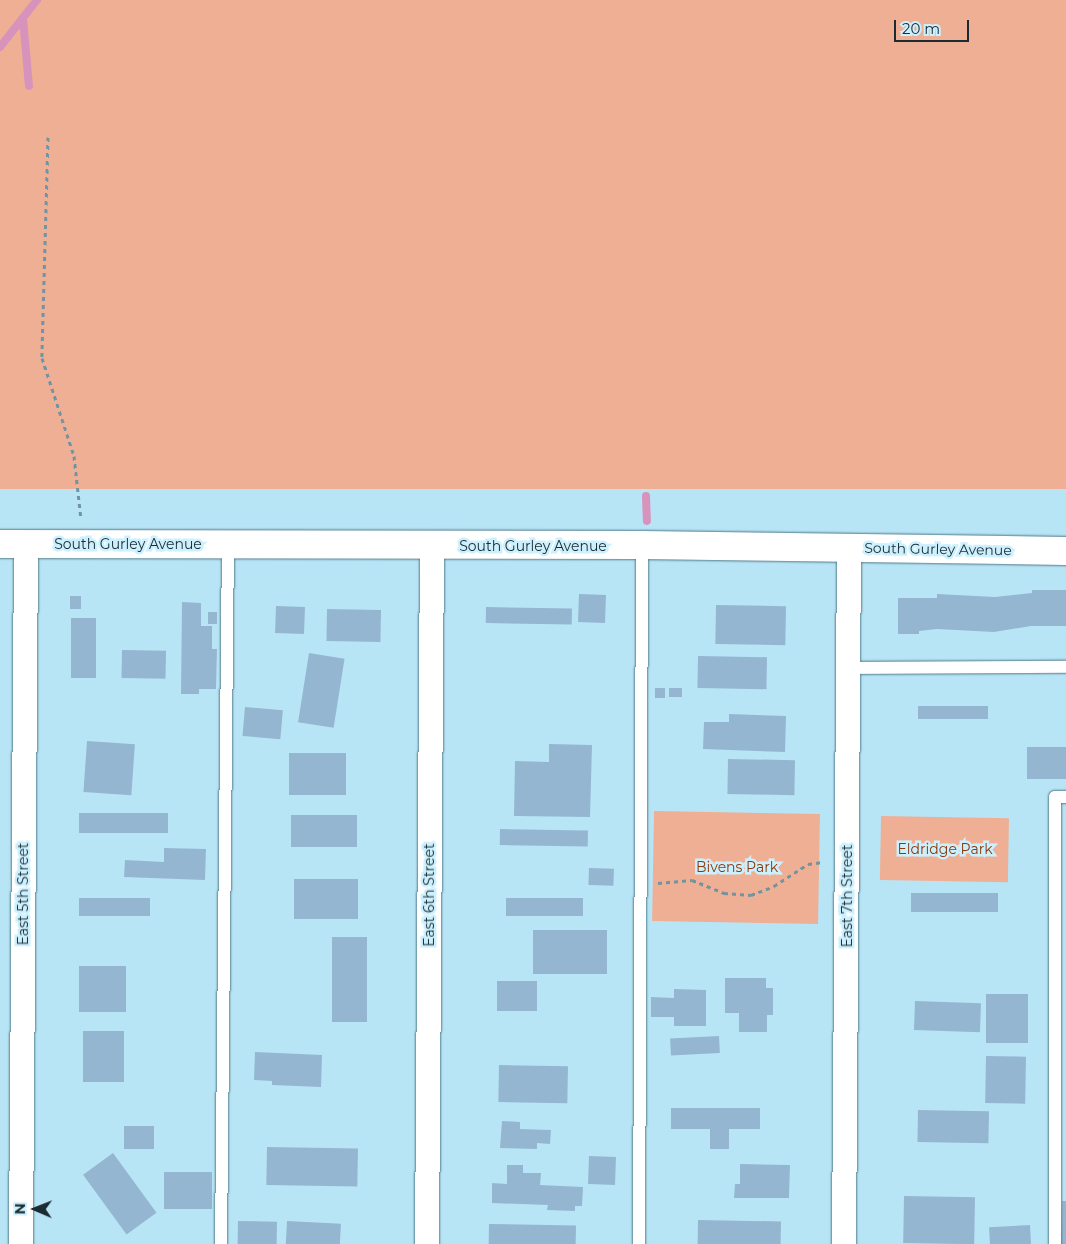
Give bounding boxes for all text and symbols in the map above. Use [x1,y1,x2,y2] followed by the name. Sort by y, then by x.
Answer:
[896,10,971,42] scale bar
[902,19,940,38] text: 20 m
[54,536,202,552] street label: South Gurley Avenue
[459,538,607,554] street label: South Gurley Avenue
[864,539,1012,559] street label: South Gurley Avenue
[897,841,993,857] park label: Eldridge Park
[15,843,31,945] street label: East 5th Street
[421,843,437,947] street label: East 6th Street
[839,845,855,947] street label: East 7th Street
[696,859,778,875] park label: Bivens Park
[10,1184,60,1234] north arrow
[11,1203,29,1215] text: N

